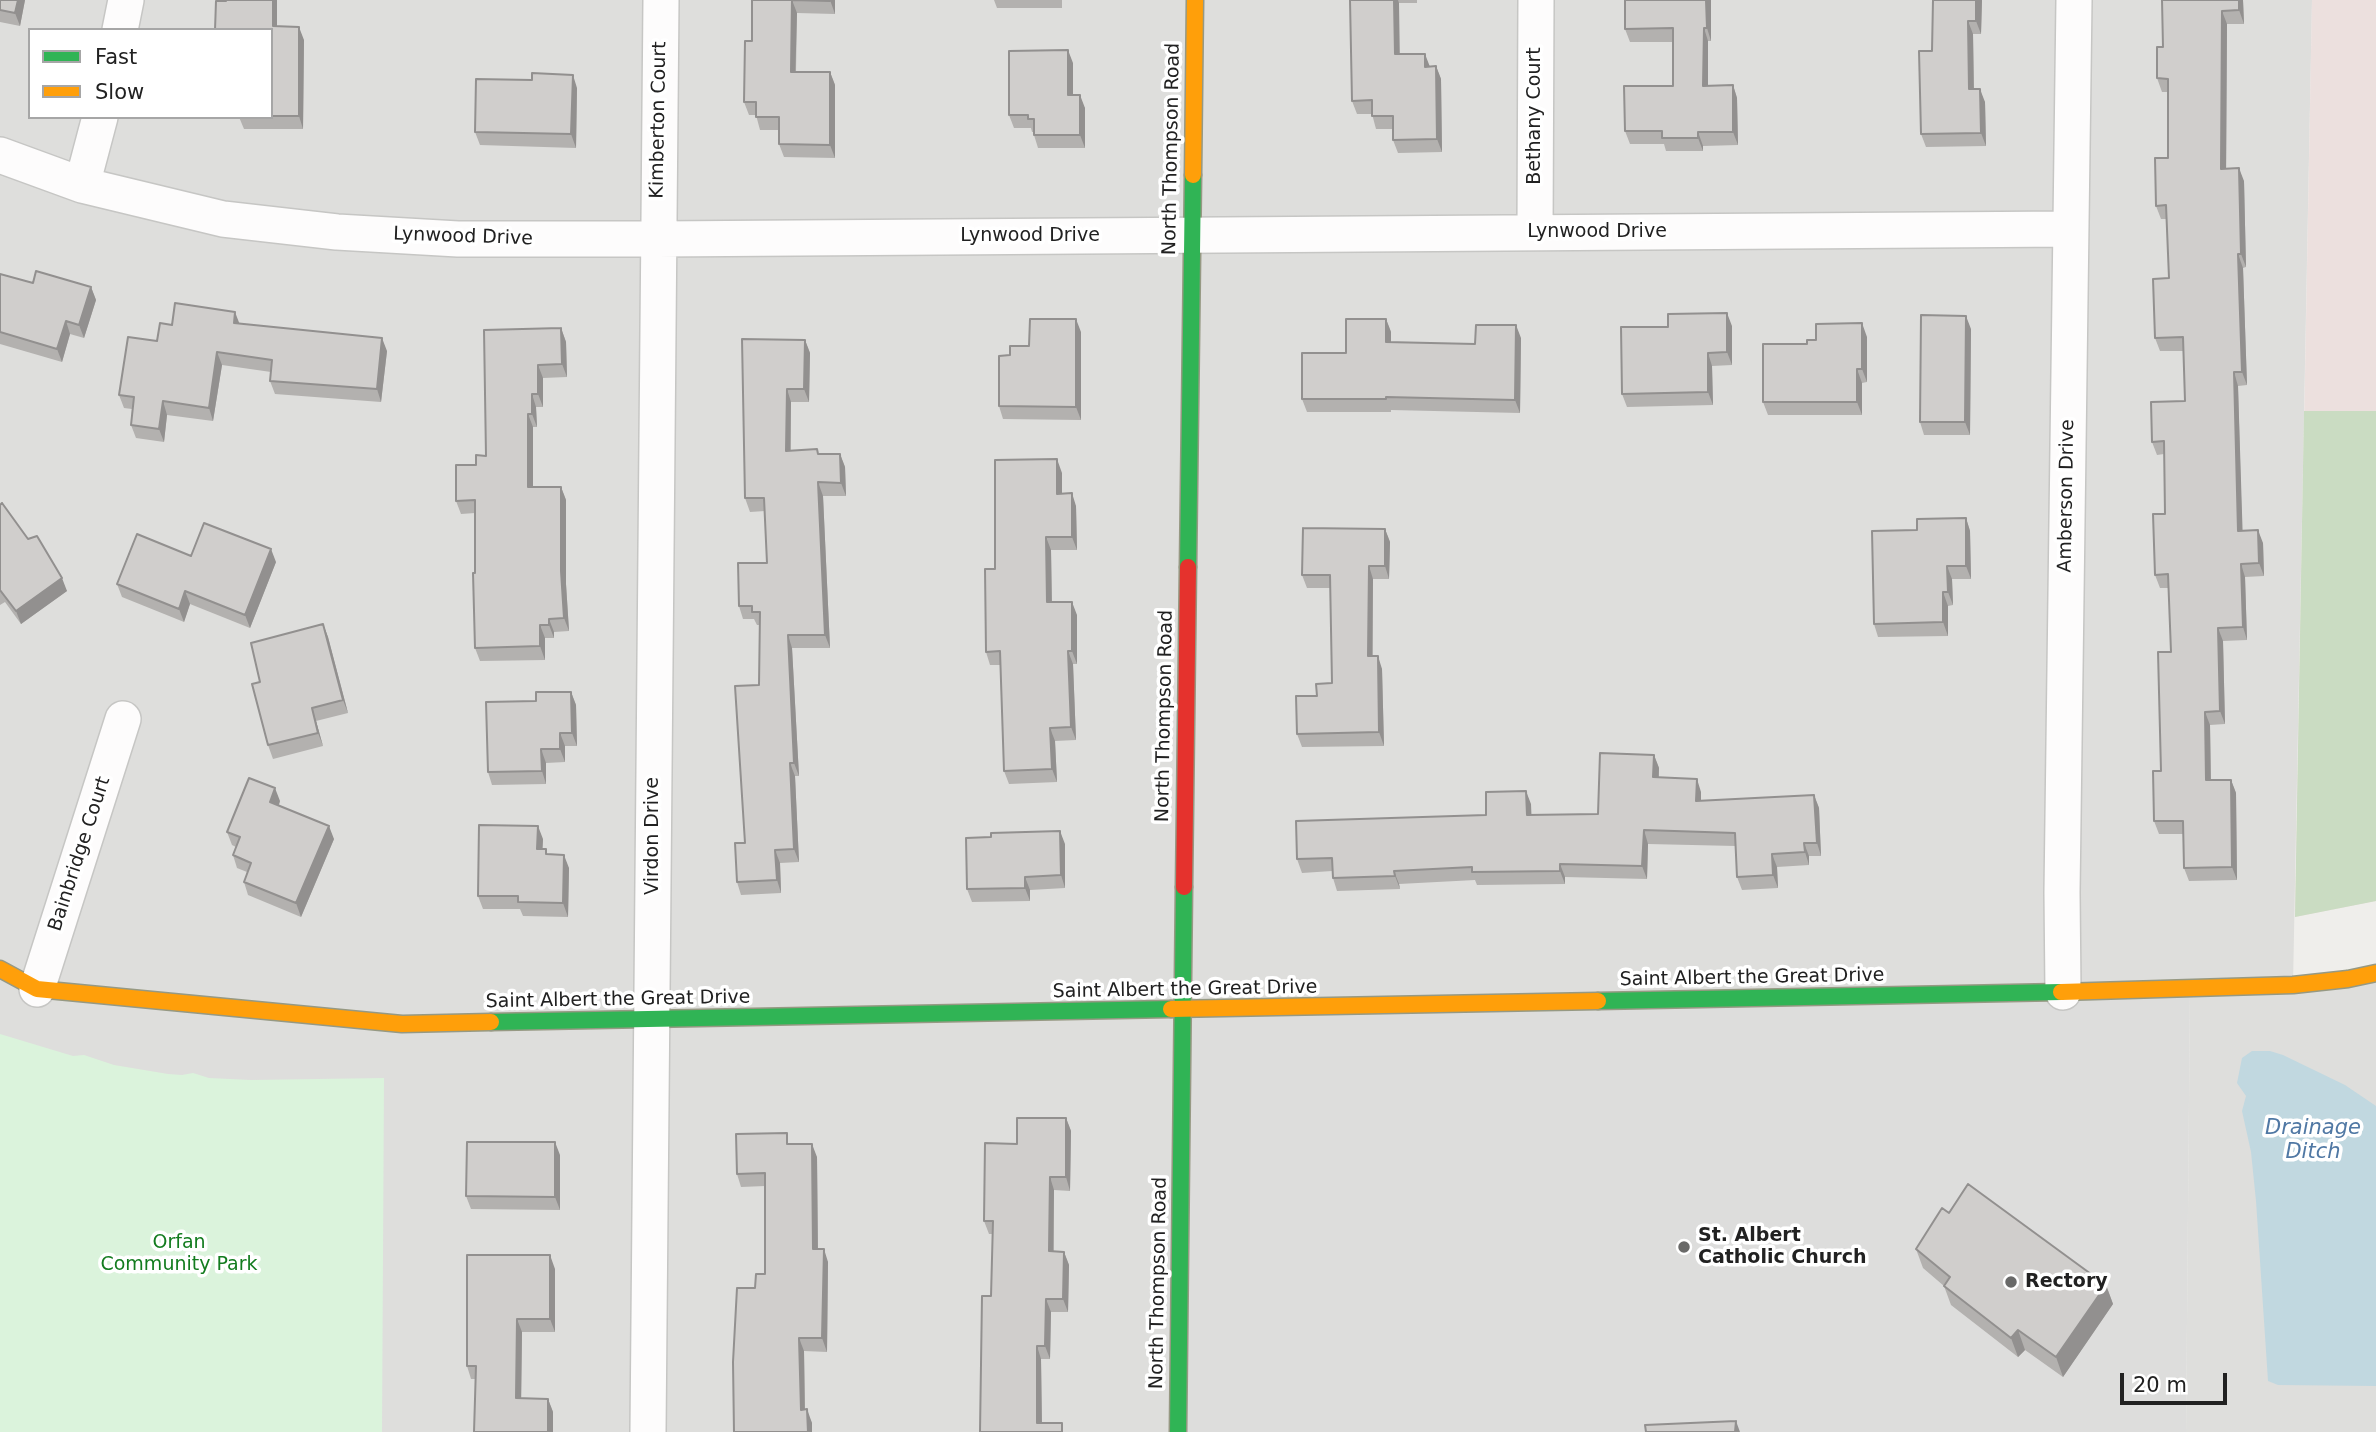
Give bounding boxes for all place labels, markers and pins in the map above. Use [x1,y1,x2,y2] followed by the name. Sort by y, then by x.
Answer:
[1698,1225,1866,1269] place label: St. Albert Catholic Church
[1676,1239,1692,1255] marker: St. Albert Catholic Church
[2025,1271,2108,1293] place label: Rectory
[2003,1274,2019,1290] marker: Rectory

